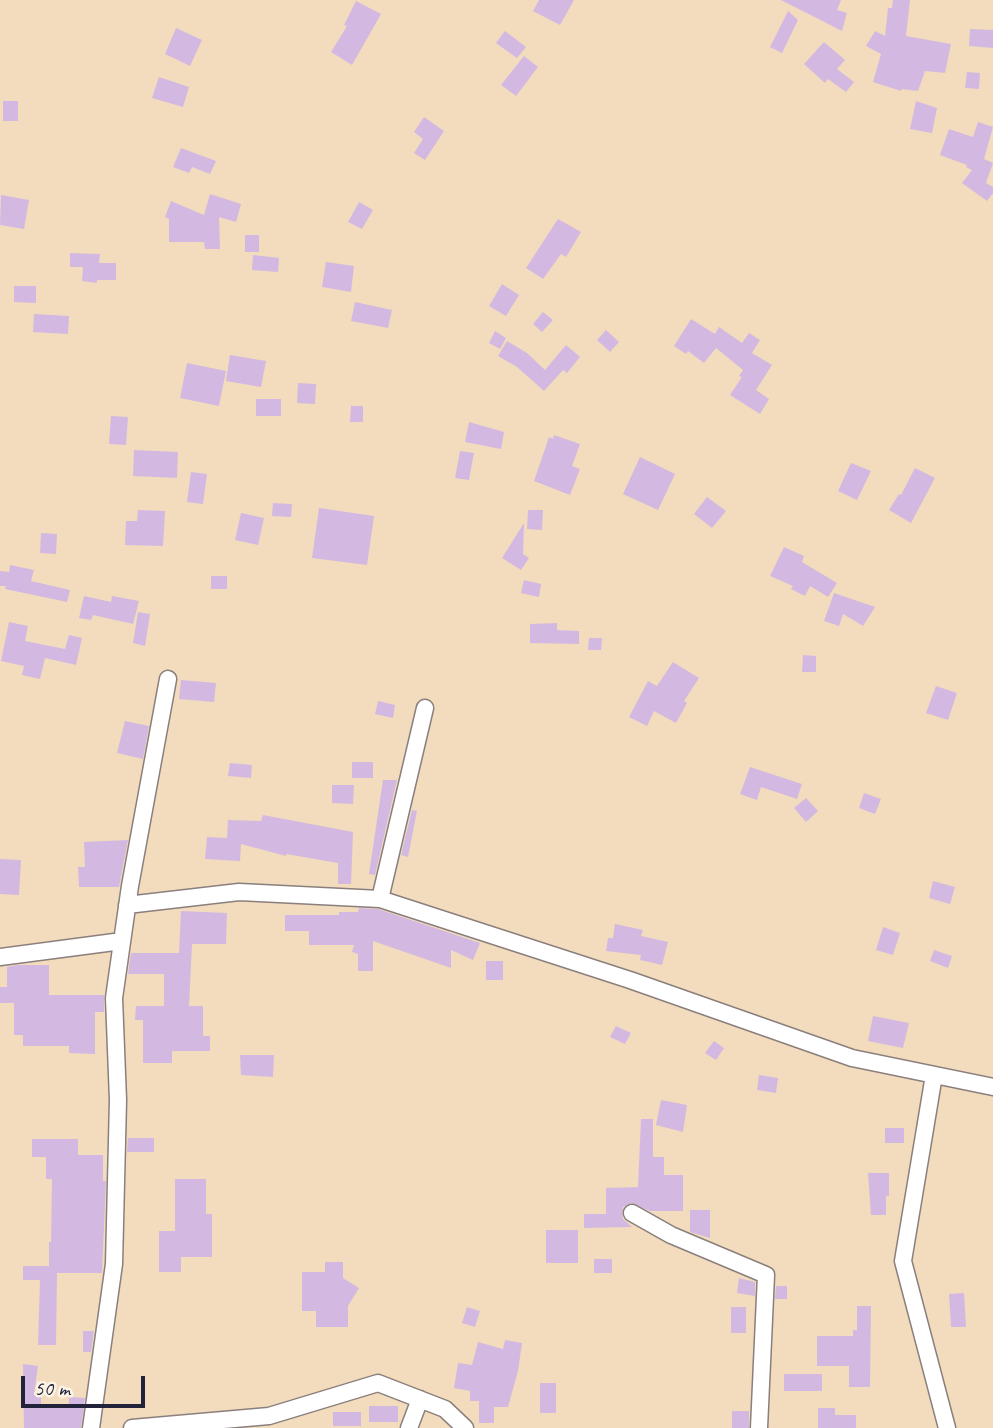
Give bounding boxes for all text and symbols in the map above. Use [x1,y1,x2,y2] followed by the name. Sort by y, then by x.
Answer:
[24,1362,149,1406] scale bar
[34,1375,70,1401] text: 50 m

